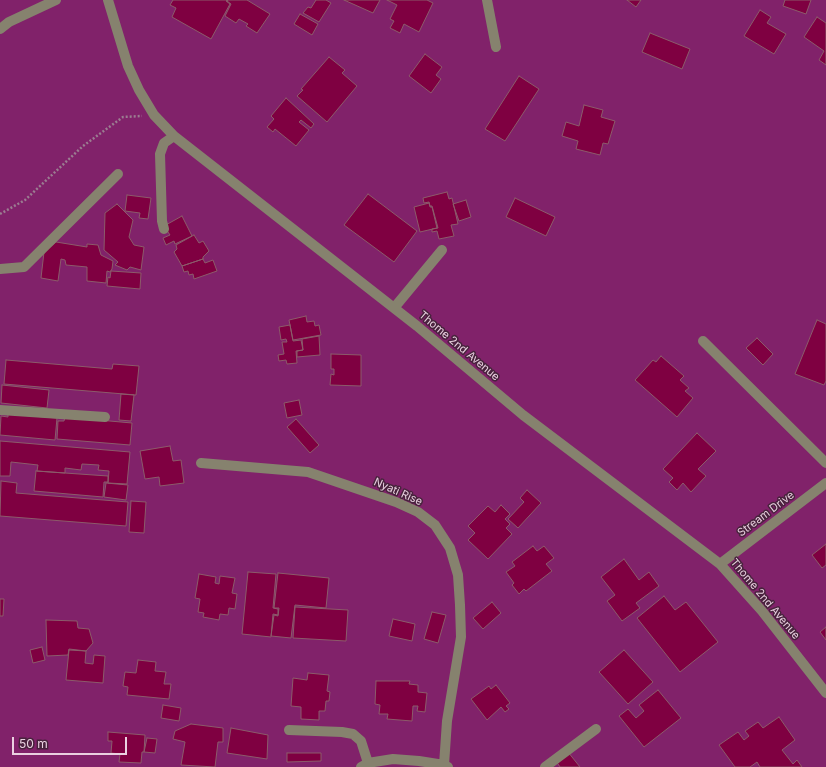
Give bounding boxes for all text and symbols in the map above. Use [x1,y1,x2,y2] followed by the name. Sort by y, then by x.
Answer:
[416,308,502,384] street label: Thome 2nd Avenue
[372,475,424,509] street label: Nyati Rise
[735,488,797,540] street label: Stream Drive
[727,556,803,642] street label: Thome 2nd Avenue
[14,729,129,755] scale bar
[19,736,48,751] text: 50 m

